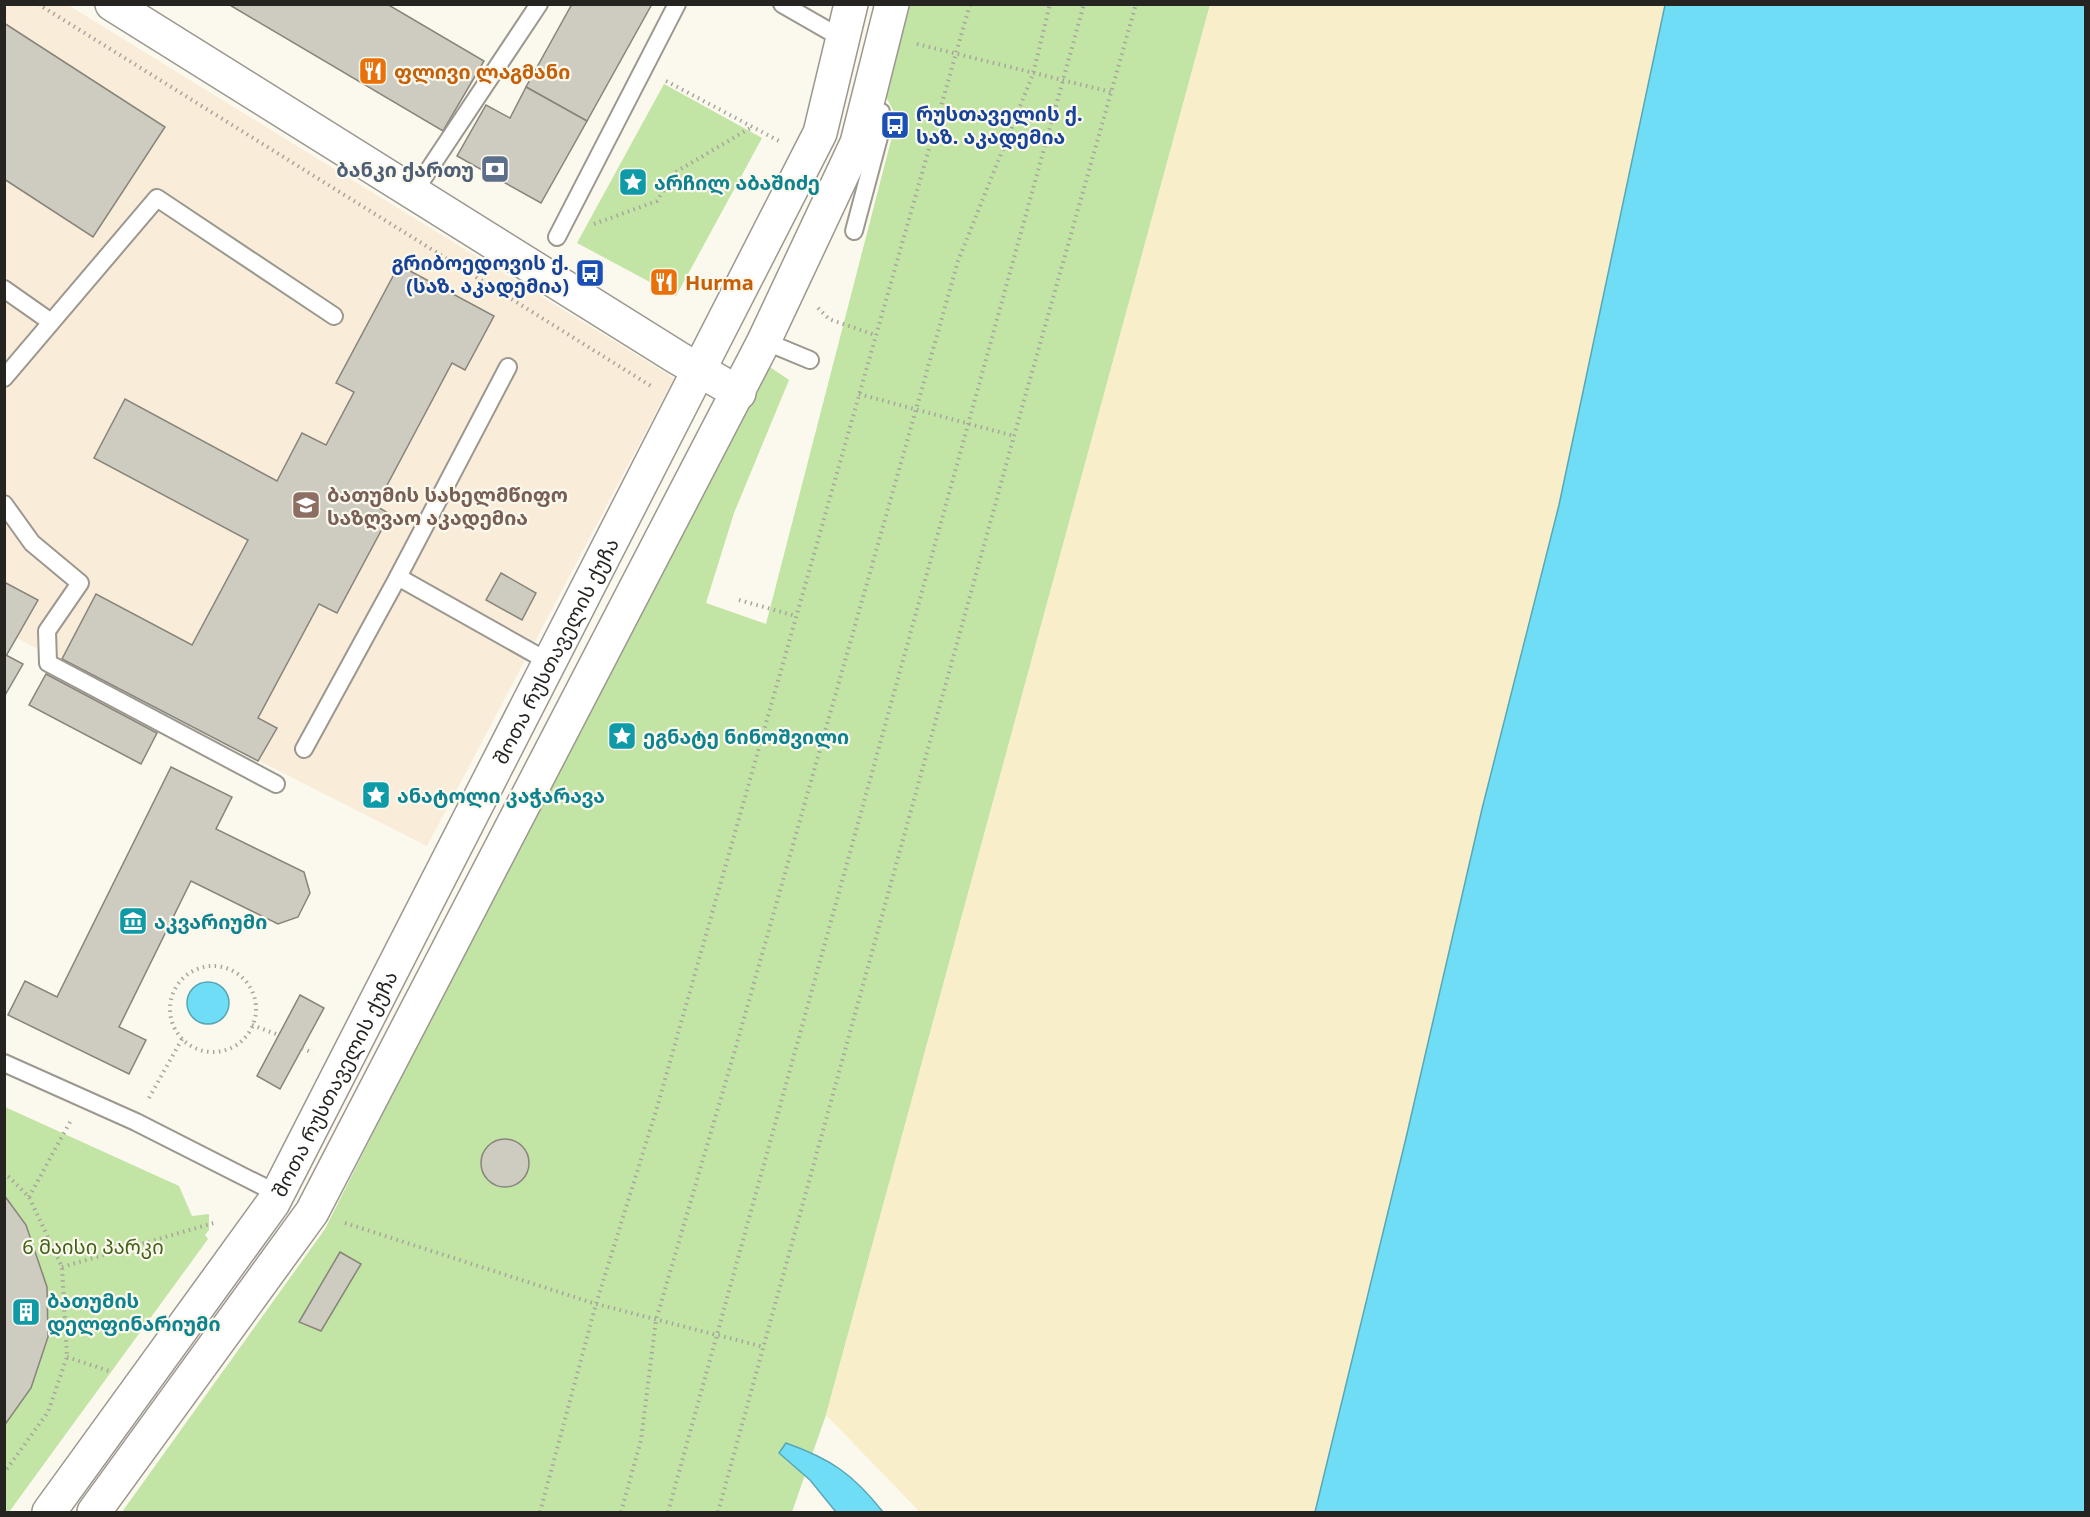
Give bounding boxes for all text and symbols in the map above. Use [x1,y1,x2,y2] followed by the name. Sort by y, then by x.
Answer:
[357,55,389,87] restaurant icon: ფლივი ლაგმანი
[394,58,570,85] place label: ფლივი ლაგმანი
[916,100,1083,150] place label: რუსთაველის ქ. საზ. აკადემია
[879,109,911,141] bus stop icon: რუსთაველის ქ. საზ. აკადემია
[479,153,511,185] bank icon: ბანკი ქართუ
[336,156,474,183] place label: ბანკი ქართუ
[617,166,649,198] place icon: არჩილ აბაშიძე
[654,169,820,196] place label: არჩილ აბაშიძე
[391,249,569,299] place label: გრიბოედოვის ქ. (საზ. აკადემია)
[574,257,606,289] bus stop icon: გრიბოედოვის ქ. (საზ. აკადემია)
[648,266,680,298] restaurant icon: Hurma
[685,269,754,296] place label: Hurma
[327,481,568,531] place label: ბათუმის სახელმწიფო საზღვაო აკადემია
[290,489,322,521] school or university icon: ბათუმის სახელმწიფო საზღვაო აკადემია
[486,533,624,768] street label: შოთა რუსთაველის ქუჩა
[606,720,638,752] place icon: ეგნატე ნინოშვილი
[643,723,849,750] place label: ეგნატე ნინოშვილი
[360,779,392,811] place icon: ანატოლი კაჭარავა
[397,782,605,809] place label: ანატოლი კაჭარავა
[117,905,149,937] museum icon: აკვარიუმი
[154,908,267,935] place label: აკვარიუმი
[265,966,403,1201] street label: შოთა რუსთაველის ქუჩა
[22,1233,164,1260] park label: 6 მაისი პარკი
[47,1287,221,1337] place label: ბათუმის დელფინარიუმი
[10,1296,42,1328] building icon: ბათუმის დელფინარიუმი

